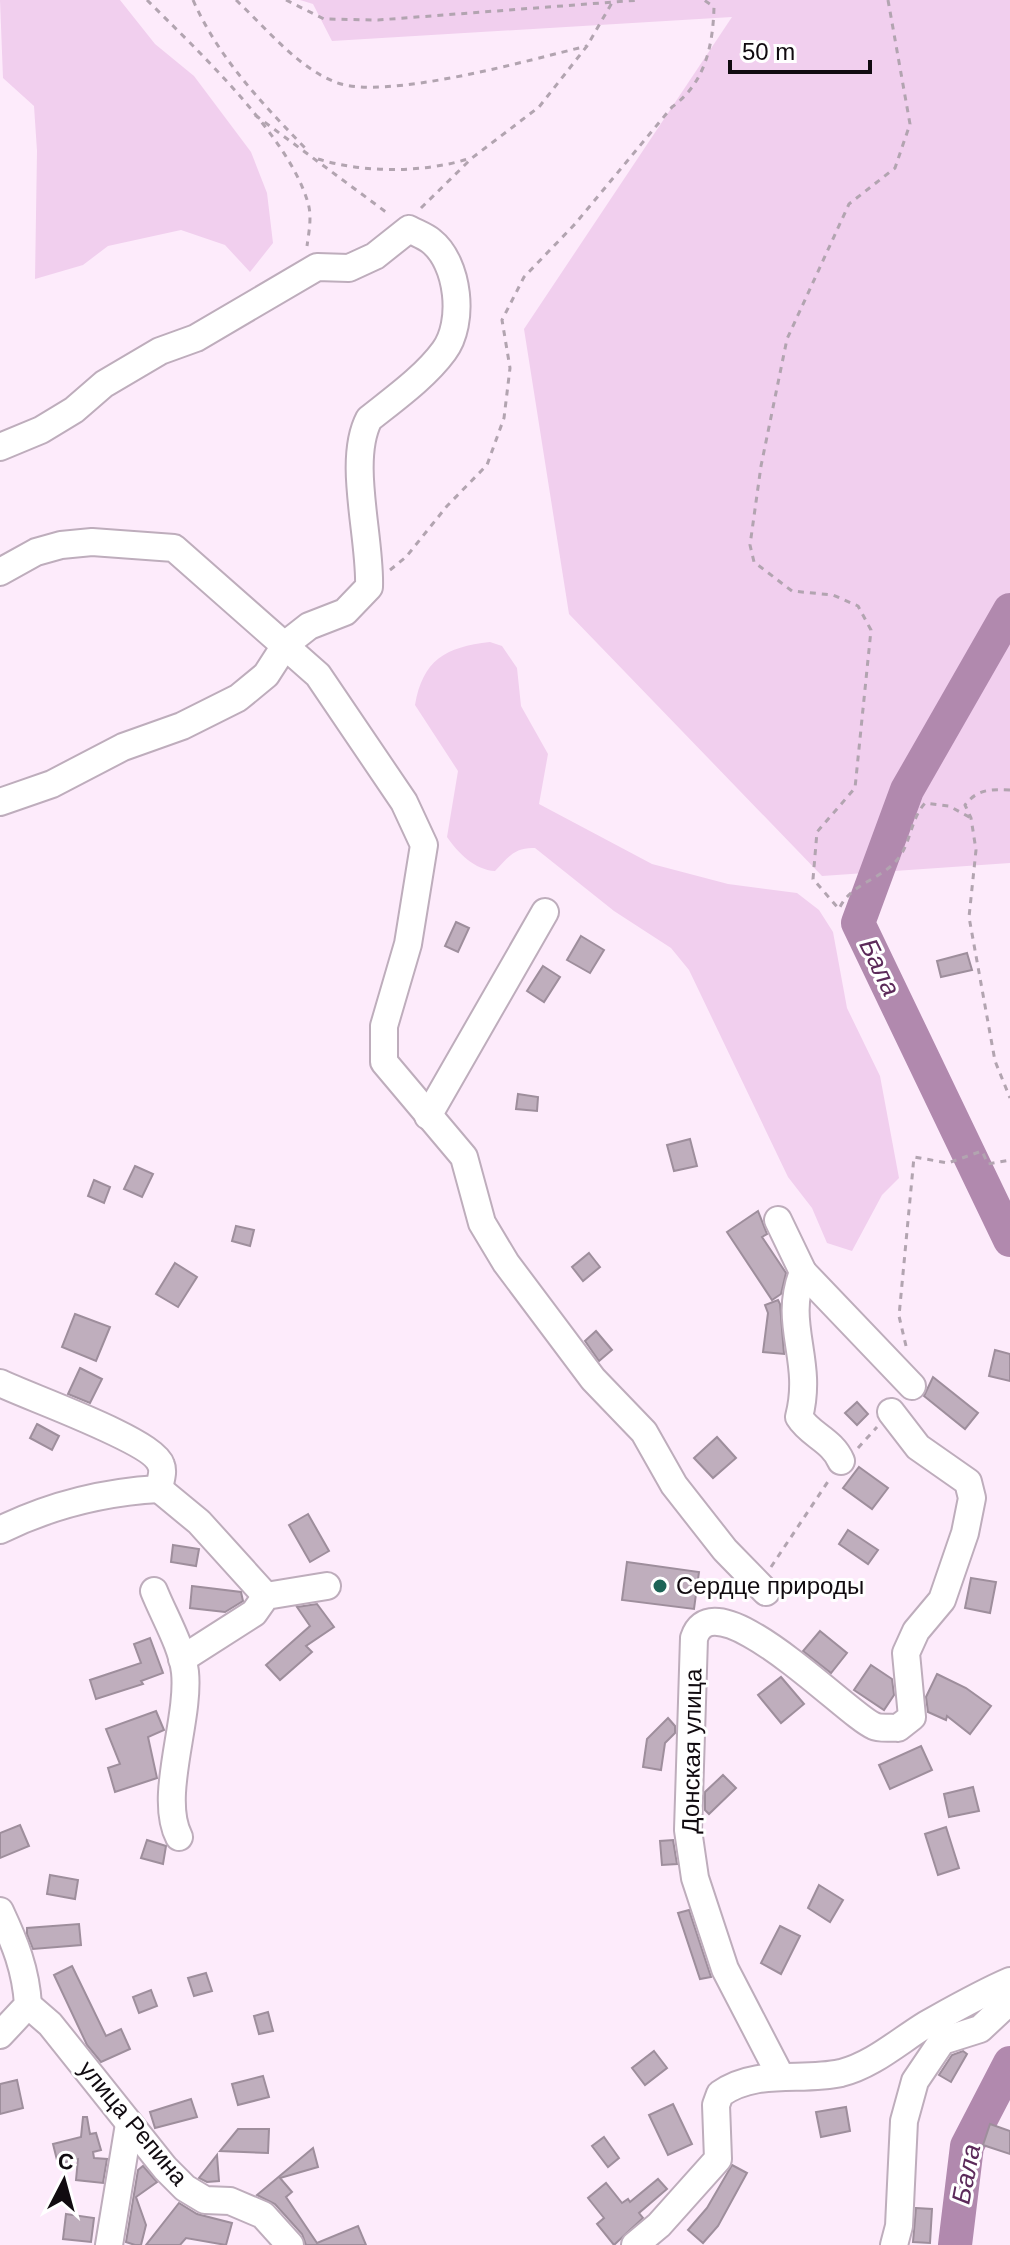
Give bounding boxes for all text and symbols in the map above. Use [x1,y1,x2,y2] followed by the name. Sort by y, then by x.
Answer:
[730,24,870,74] scale bar
[742,38,795,65] text: 50 m
[853,933,907,1001] water label: Бала
[676,1572,864,1599] place label: Сердце природы
[651,1577,669,1595] marker: Сердце природы
[677,1668,706,1834] street label: Донская улица
[74,2055,194,2191] street label: улица Репина
[24,2141,104,2221] north arrow
[946,2142,986,2206] water label: Бала
[57,2148,75,2175] text: С

